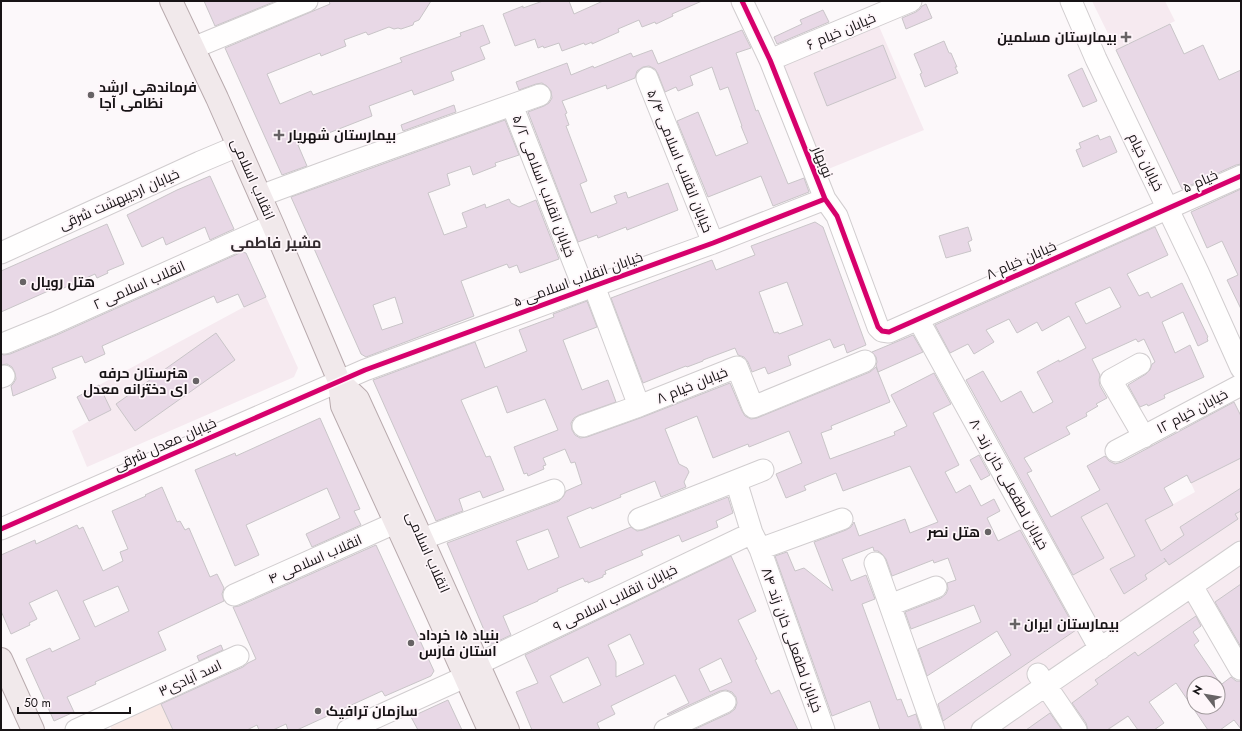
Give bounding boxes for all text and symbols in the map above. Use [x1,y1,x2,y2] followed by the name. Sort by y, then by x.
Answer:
[803,8,879,54] street label: خیابان خیام ۶
[997,27,1117,47] place label: بیمارستان مسلمین
[1120,31,1132,43] marker: بیمارستان مسلمین
[99,77,197,113] place label: فرماندهی ارشد نظامی آجا
[642,86,718,236] street label: خیابان انقلاب اسلامی ۵/۴
[86,90,96,100] marker: فرماندهی ارشد نظامی آجا
[508,112,580,260] street label: خیابان انقلاب اسلامی ۵/۲
[287,125,396,145] place label: بیمارستان شهریار
[273,129,285,141] marker: بیمارستان شهریار
[1123,130,1169,194] street label: خیابان خیام
[226,135,280,223] street label: انقلاب اسلامی
[807,142,838,181] street label: نوبهار
[56,163,182,235] street label: خیابان اردیبهشت شرقی
[1179,164,1221,198] street label: ۵ خیام
[230,232,322,254] district label: مشیر فاطمی
[983,236,1059,284] street label: خیابان خیام ۸
[510,246,646,312] street label: خیابان انقلاب اسلامی ۵
[90,256,188,314] street label: ۲ انقلاب اسلامی
[31,272,95,292] place label: هتل رویال
[18,277,28,287] marker: هتل رویال
[653,362,731,408] street label: خیابان خیام ۸
[83,363,188,399] place label: هنرستان حرفه ای دخترانه معدل
[191,376,201,386] marker: هنرستان حرفه ای دخترانه معدل
[1153,384,1231,438] street label: خیابان خیام ۱۲
[111,413,219,475] street label: خیابان معدل شرقی
[965,415,1053,553] street label: خیابان لطفعلی خان زند ۸۰
[401,508,455,596] street label: انقلاب اسلامی
[926,522,980,542] place label: هتل نصر
[983,527,993,537] marker: هتل نصر
[265,529,365,589] street label: ۴ انقلاب اسلامی
[549,559,681,637] street label: خیابان انقلاب اسلامی ۹
[756,565,828,715] street label: خیابان لطفعلی خان زند ۸۴
[1024,614,1119,634] place label: بیمارستان ایران
[1009,618,1021,630] marker: بیمارستان ایران
[419,625,499,661] place label: بنیاد ۱۵ خرداد استان فارس
[406,638,416,648] marker: بنیاد ۱۵ خرداد استان فارس
[155,655,225,701] street label: اسد آبادی۳
[1186,675,1226,715] north arrow
[1188,682,1207,698] text: N
[18,689,130,715] scale bar
[24,694,51,712] text: 50 m
[326,701,418,721] place label: سازمان ترافیک
[313,706,323,716] marker: سازمان ترافیک

